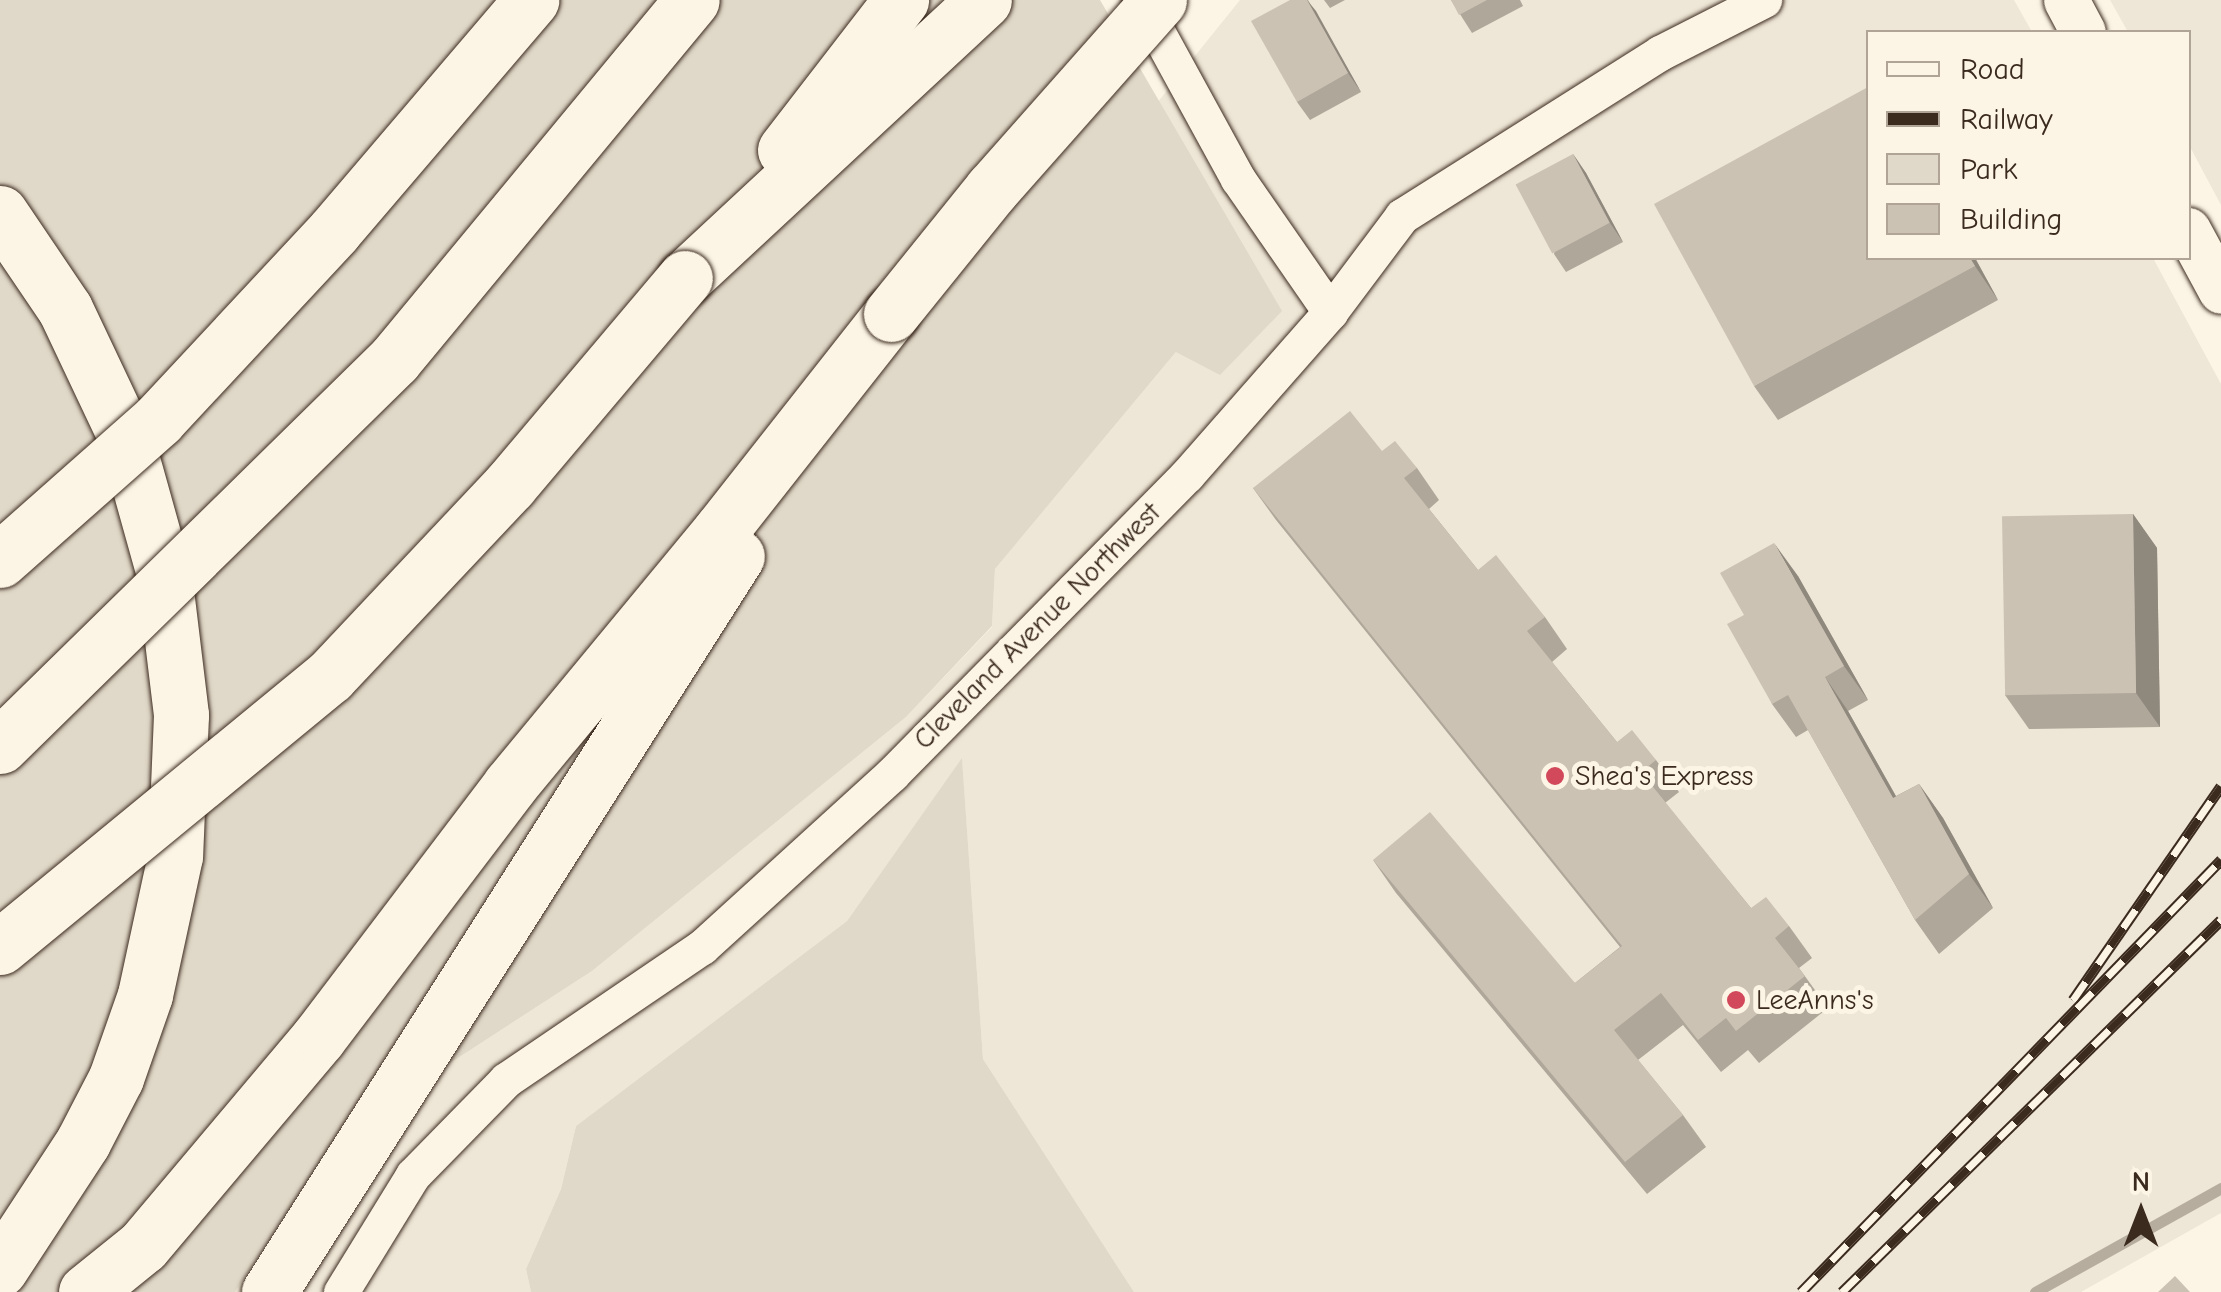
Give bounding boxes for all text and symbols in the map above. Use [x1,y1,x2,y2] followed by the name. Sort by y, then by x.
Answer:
[1866,30,2191,260] legend
[1960,52,2025,87] text: Road
[1960,102,2053,137] text: Railway
[1960,152,2017,187] text: Park
[1960,202,2063,237] text: Building
[907,496,1167,756] street label: Cleveland Avenue Northwest
[1575,759,1753,793] place label: Shea's Express
[1544,765,1566,787] marker: Shea's Express
[1756,983,1874,1017] place label: LeeAnns's
[1725,989,1747,1011] marker: LeeAnns's
[2091,1162,2191,1262] north arrow
[2132,1166,2150,1198] text: N

